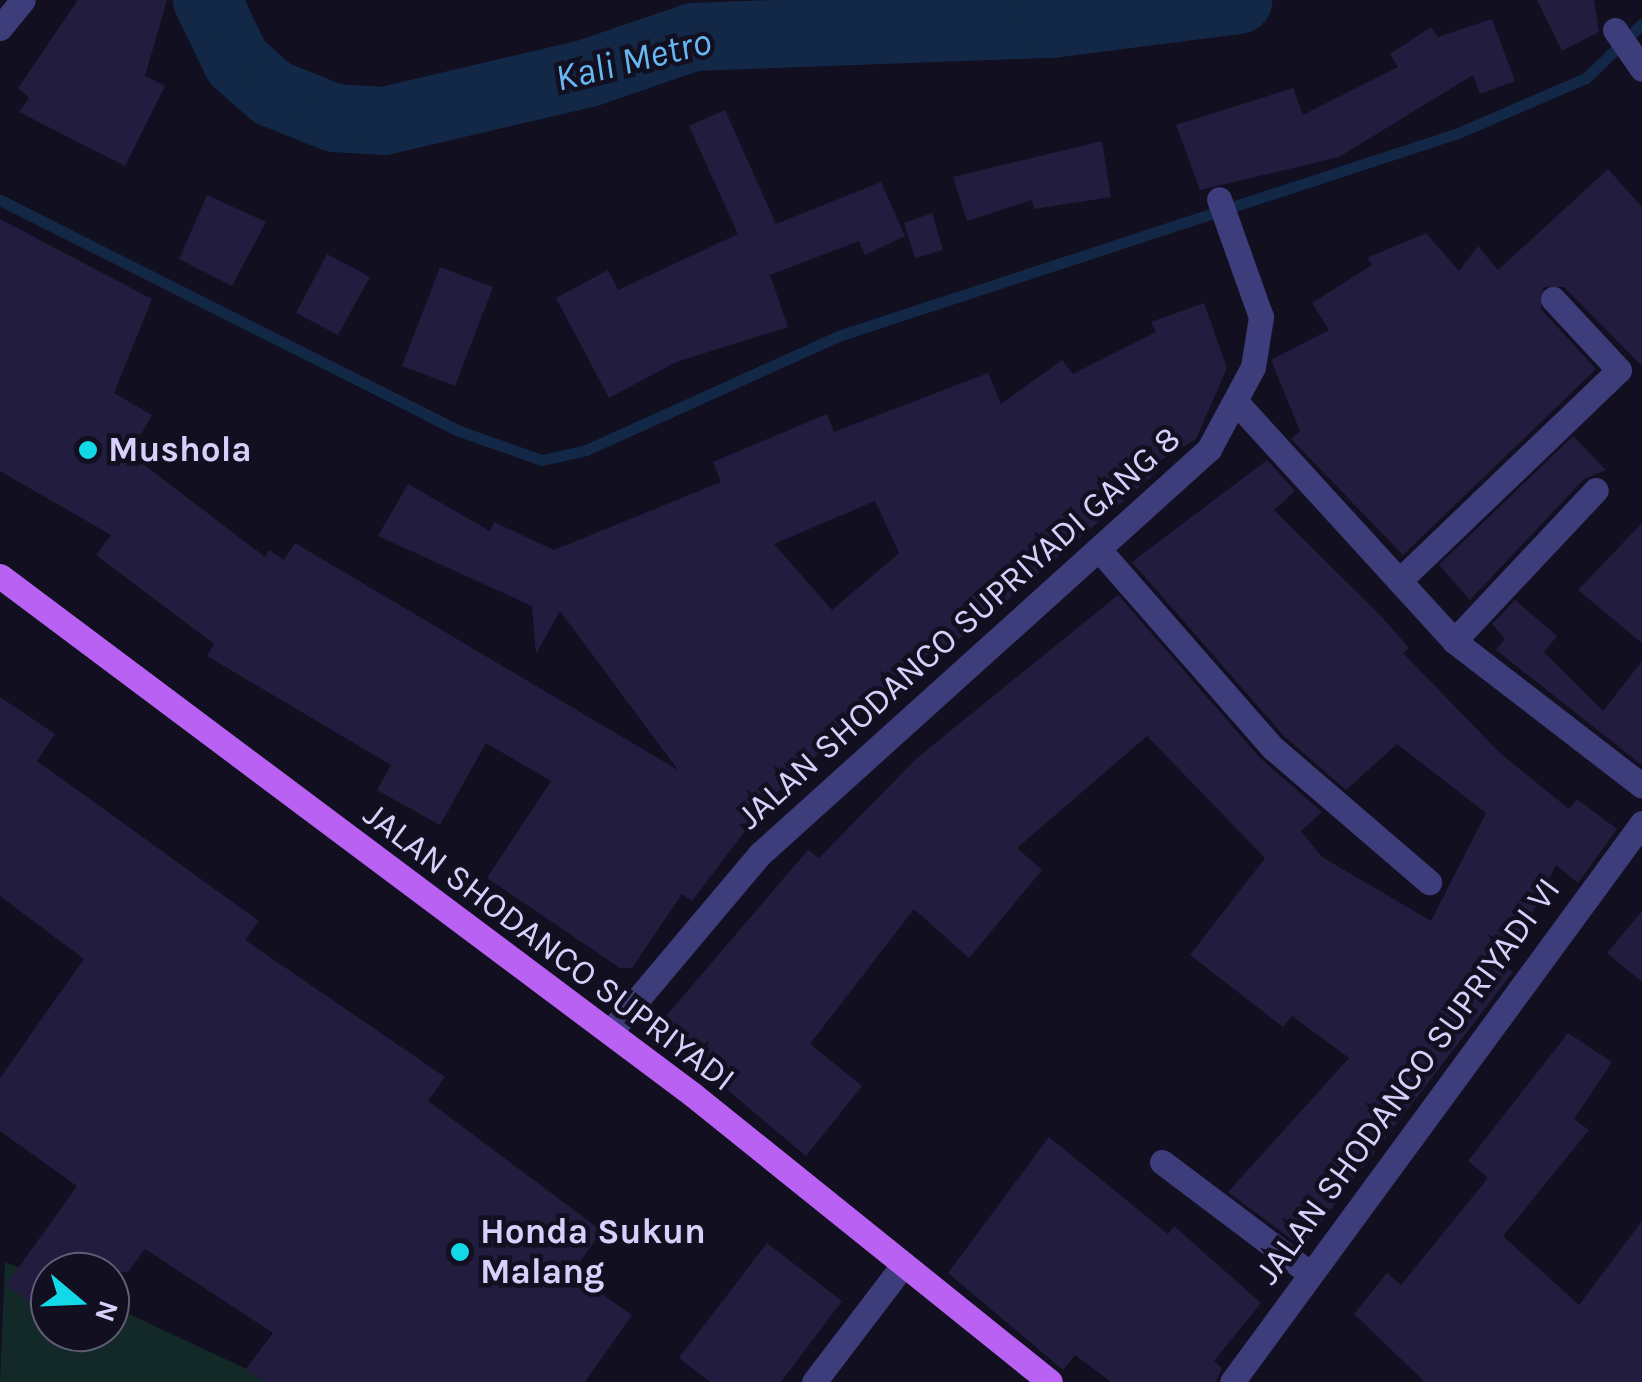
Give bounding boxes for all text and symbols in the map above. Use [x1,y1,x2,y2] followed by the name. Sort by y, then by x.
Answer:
[550,19,716,101] water label: Kali Metro
[729,418,1189,838] street label: JALAN SHODANCO SUPRIYADI GANG 8
[108,429,252,471] place label: Mushola
[77,439,99,461] marker: Mushola
[355,794,743,1100] street label: JALAN SHODANCO SUPRIYADI
[1246,870,1570,1292] street label: JALAN SHODANCO SUPRIYADI VI
[480,1211,706,1293] place label: Honda Sukun Malang
[449,1241,471,1263] marker: Honda Sukun Malang
[30,1252,130,1352] north arrow
[88,1296,126,1326] text: N

